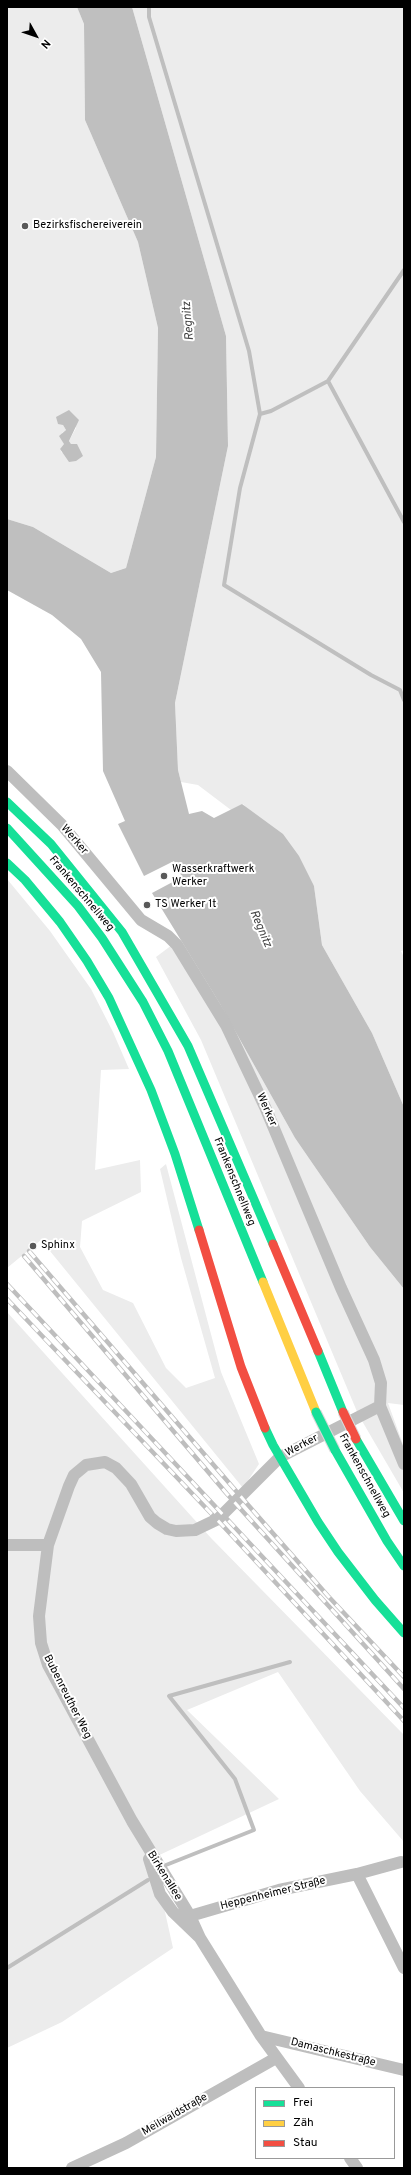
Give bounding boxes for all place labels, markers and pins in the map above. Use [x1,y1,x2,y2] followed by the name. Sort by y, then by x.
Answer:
[33,219,142,233] place label: Bezirksfischereiverein
[20,221,30,231] marker: Bezirksfischereiverein
[172,863,255,889] place label: Wasserkraftwerk Werker
[159,871,169,881] marker: Wasserkraftwerk Werker
[155,898,216,912] place label: TS Werker 1t
[142,900,152,910] marker: TS Werker 1t
[41,1239,75,1253] place label: Sphinx
[28,1241,38,1251] marker: Sphinx

